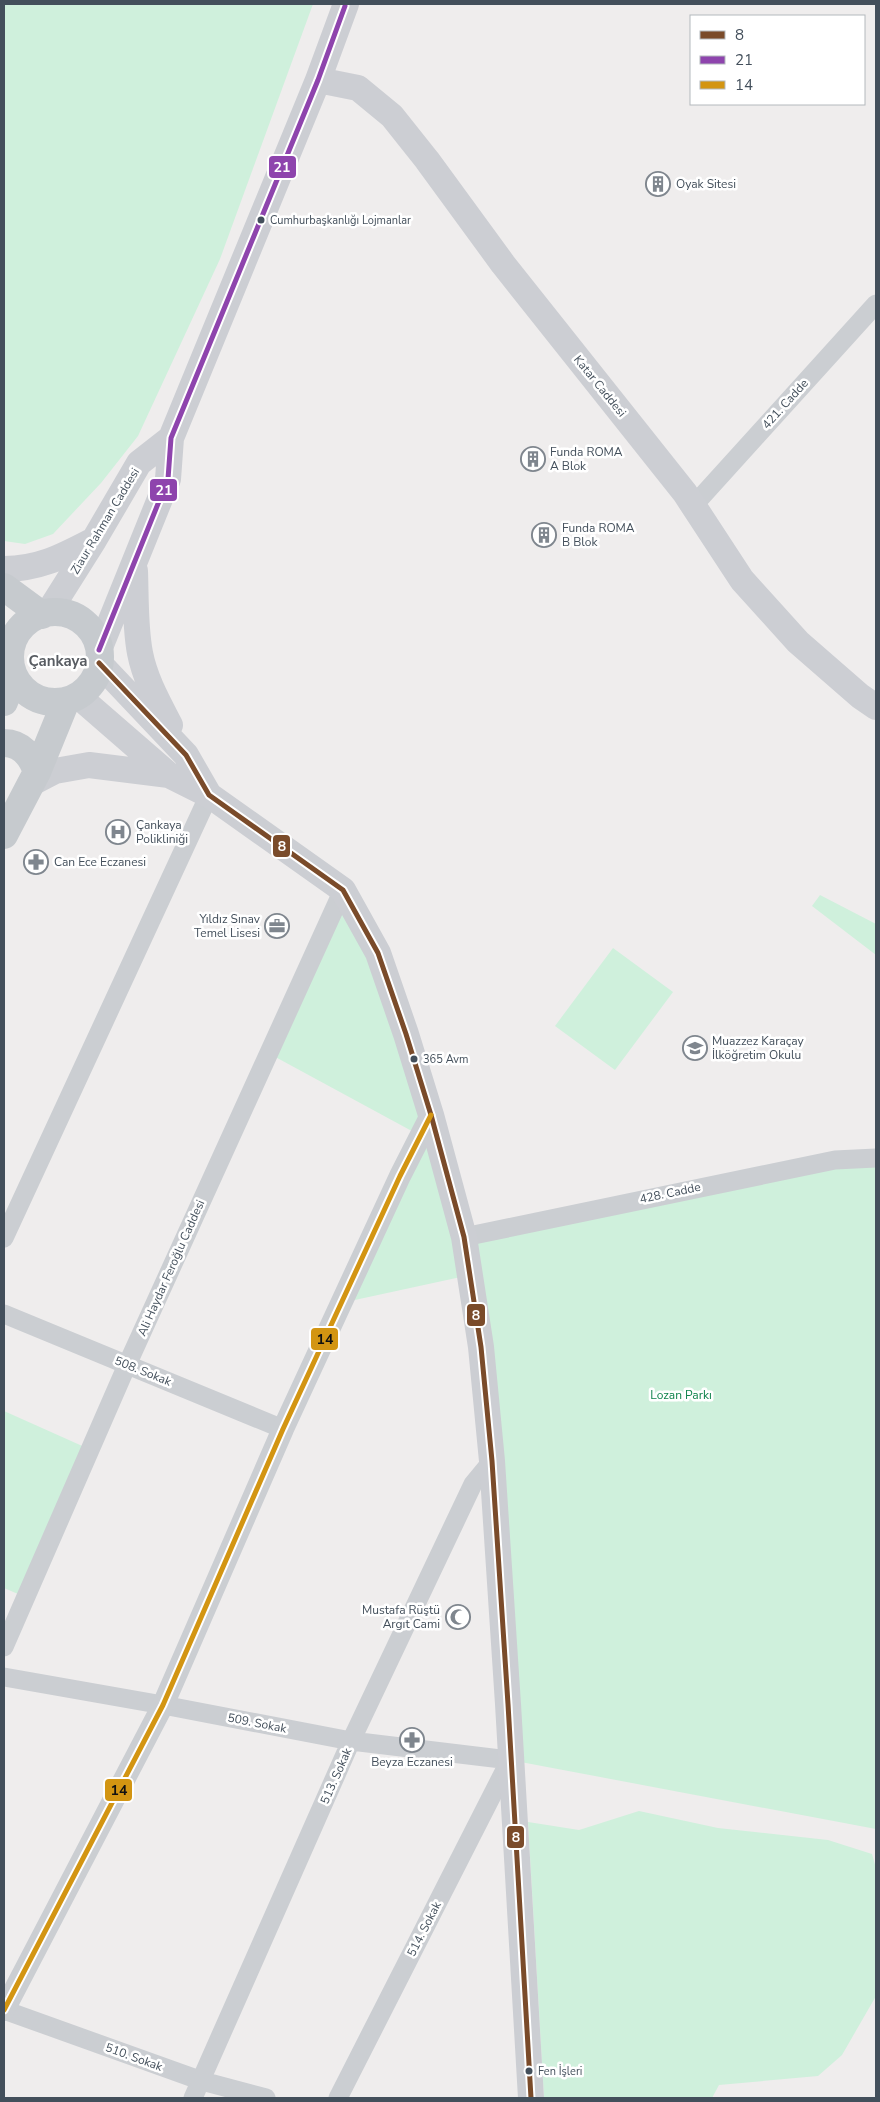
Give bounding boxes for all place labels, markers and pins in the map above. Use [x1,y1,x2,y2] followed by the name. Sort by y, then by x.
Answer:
[645,171,671,197] building icon: Oyak Sitesi
[676,176,736,192] place label: Oyak Sitesi
[270,213,411,228] place label: Cumhurbaşkanlığı Lojmanlar
[256,215,266,225] marker: Cumhurbaşkanlığı Lojmanlar
[550,444,623,474] place label: Funda ROMA A Blok
[520,446,546,472] building icon: Funda ROMA A Blok
[562,520,635,550] place label: Funda ROMA B Blok
[531,522,557,548] building icon: Funda ROMA B Blok
[136,817,188,847] place label: Çankaya Polikliniği
[105,819,131,845] hospital icon: Çankaya Polikliniği
[23,849,49,875] pharmacy icon: Can Ece Eczanesi
[54,854,146,870] place label: Can Ece Eczanesi
[194,911,261,941] place label: Yıldız Sınav Temel Lisesi
[264,913,290,939] office icon: Yıldız Sınav Temel Lisesi
[712,1033,805,1063] place label: Muazzez Karaçay İlköğretim Okulu
[682,1035,708,1061] school or university icon: Muazzez Karaçay İlköğretim Okulu
[423,1052,468,1067] place label: 365 Avm
[409,1054,419,1064] marker: 365 Avm
[362,1602,440,1632] place label: Mustafa Rüştü Argıt Cami
[445,1604,471,1630] mosque icon: Mustafa Rüştü Argıt Cami
[399,1727,425,1753] pharmacy icon: Beyza Eczanesi
[371,1754,453,1770] place label: Beyza Eczanesi
[538,2064,582,2079] place label: Fen İşleri
[524,2066,534,2076] marker: Fen İşleri

